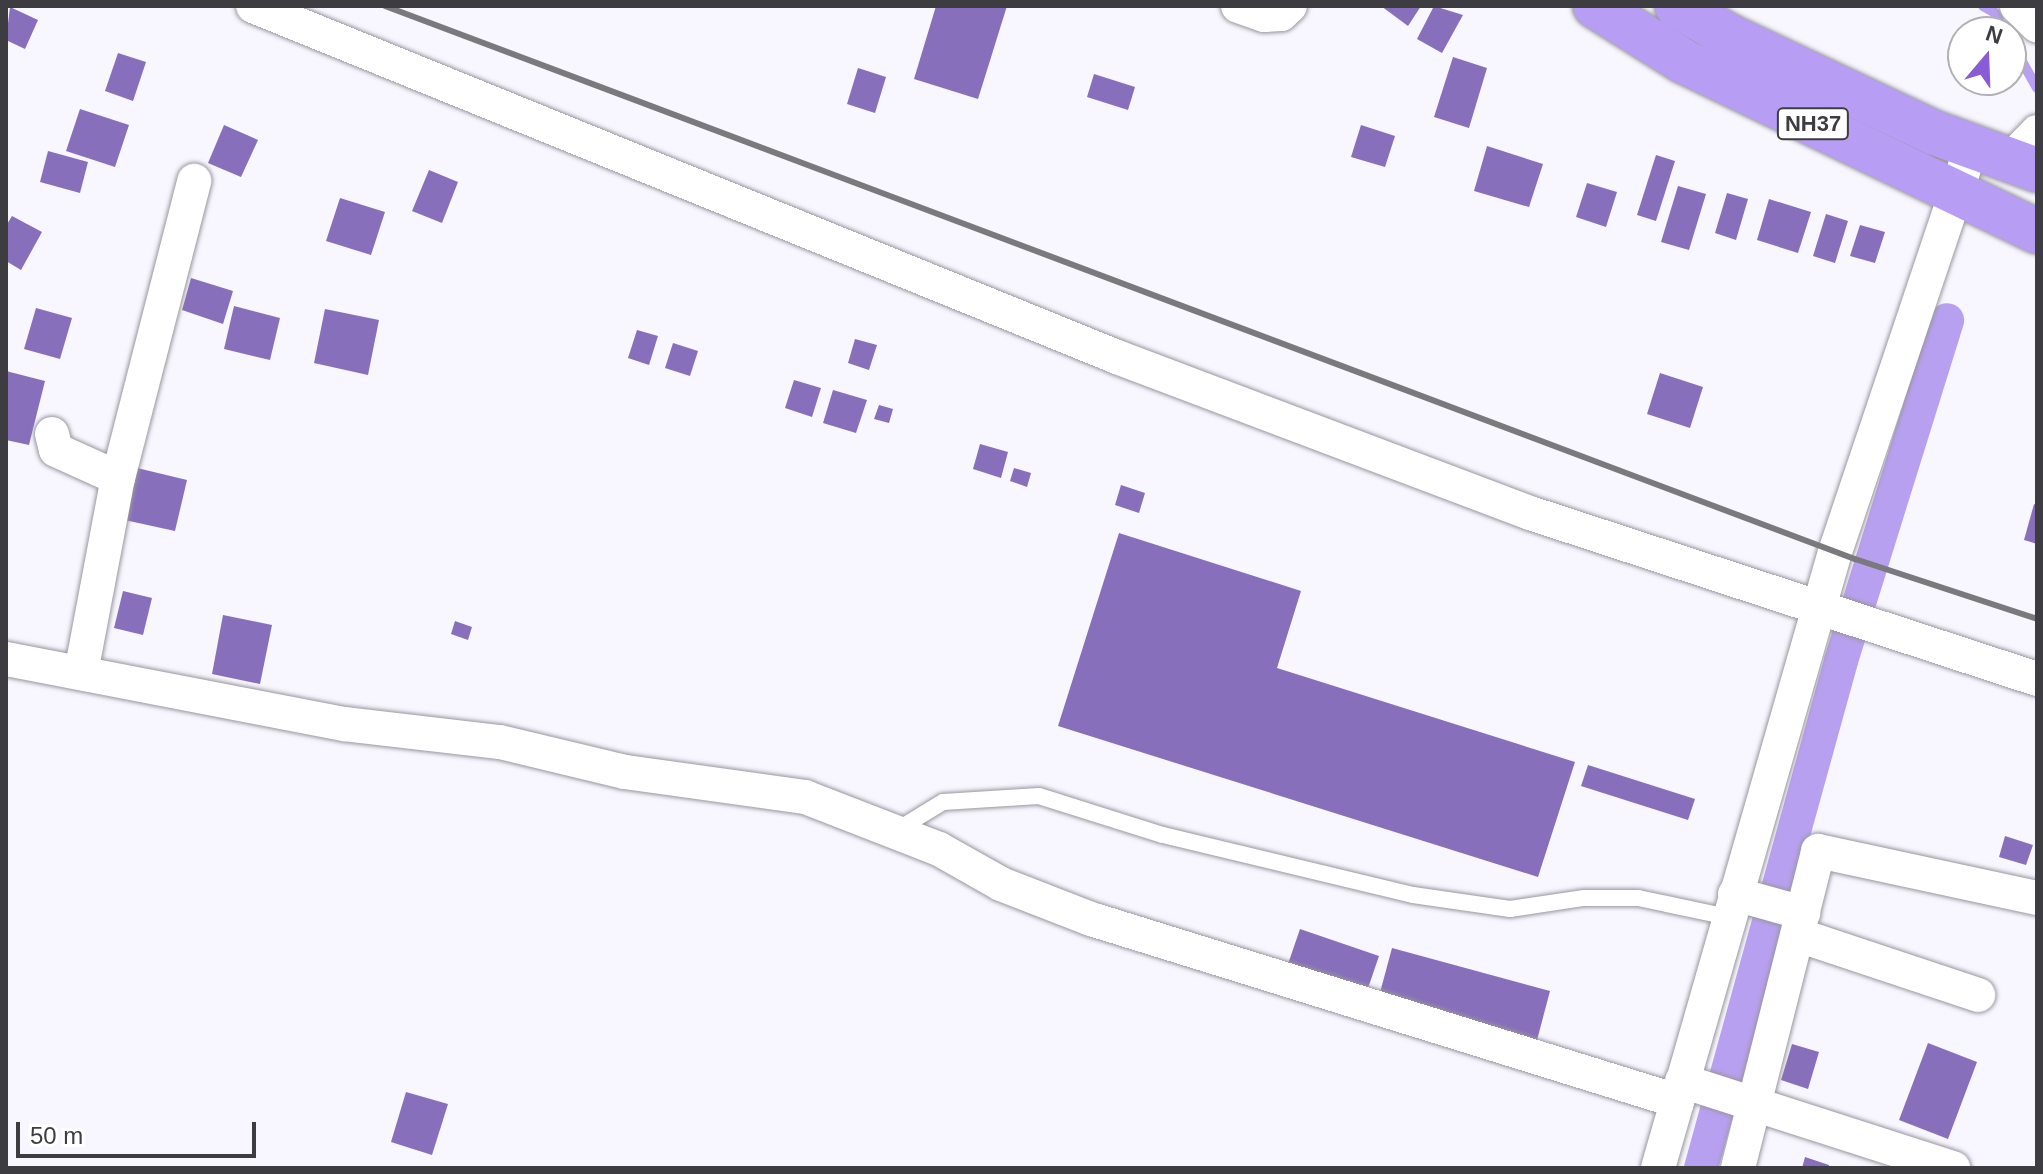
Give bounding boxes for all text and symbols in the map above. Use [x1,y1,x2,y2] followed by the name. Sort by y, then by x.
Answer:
[1947,16,2027,96] north arrow
[1983,20,2006,49] text: N
[1775,106,1851,142] road number: NH37
[20,1106,260,1156] scale bar
[30,1122,83,1149] text: 50 m

